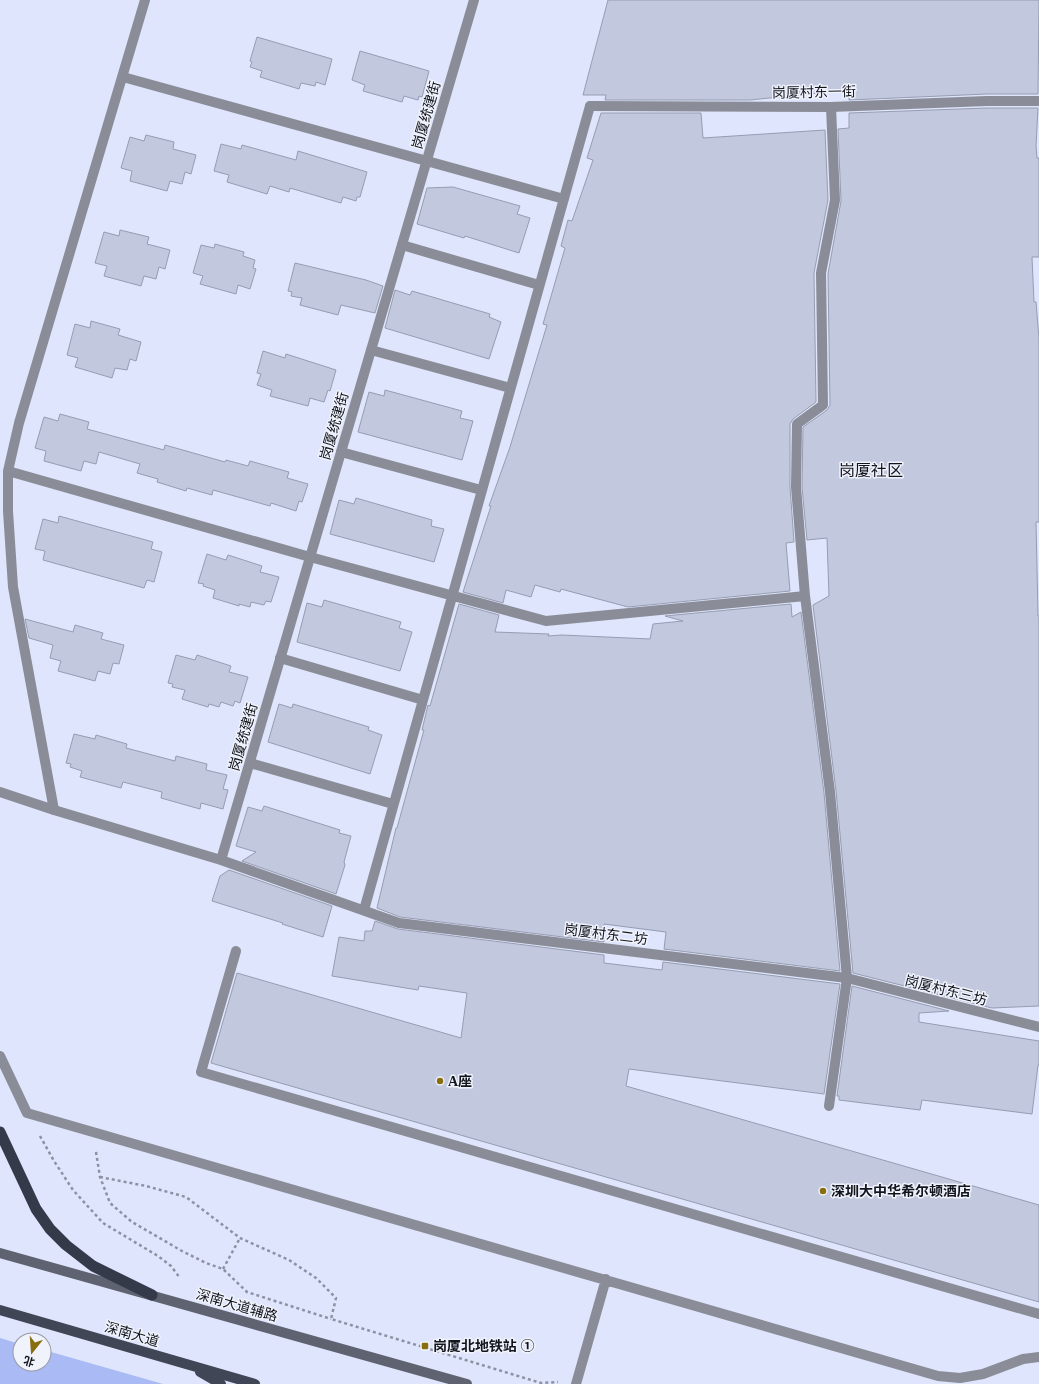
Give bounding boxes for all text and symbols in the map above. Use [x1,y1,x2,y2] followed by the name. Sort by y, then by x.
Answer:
[409,79,443,151] street label: 岗厦统建街
[772,83,856,101] street label: 岗厦村东一街
[317,390,351,462] street label: 岗厦统建街
[839,462,903,479] district label: 岗厦社区
[226,701,260,773] street label: 岗厦统建街
[563,921,649,947] street label: 岗厦村东二坊
[903,972,989,1008] street label: 岗厦村东三坊
[448,1073,472,1089] place label: A座
[435,1076,445,1086] marker: A座
[831,1183,971,1199] place label: 深圳大中华希尔顿酒店
[818,1186,828,1196] marker: 深圳大中华希尔顿酒店
[194,1287,279,1324] street label: 深南大道辅路
[103,1320,161,1349] street label: 深南大道
[12,1332,52,1372] north arrow
[433,1338,535,1354] place label: 岗厦北地铁站 ①
[420,1341,430,1351] marker: 岗厦北地铁站 ①
[22,1354,36,1369] text: 北

